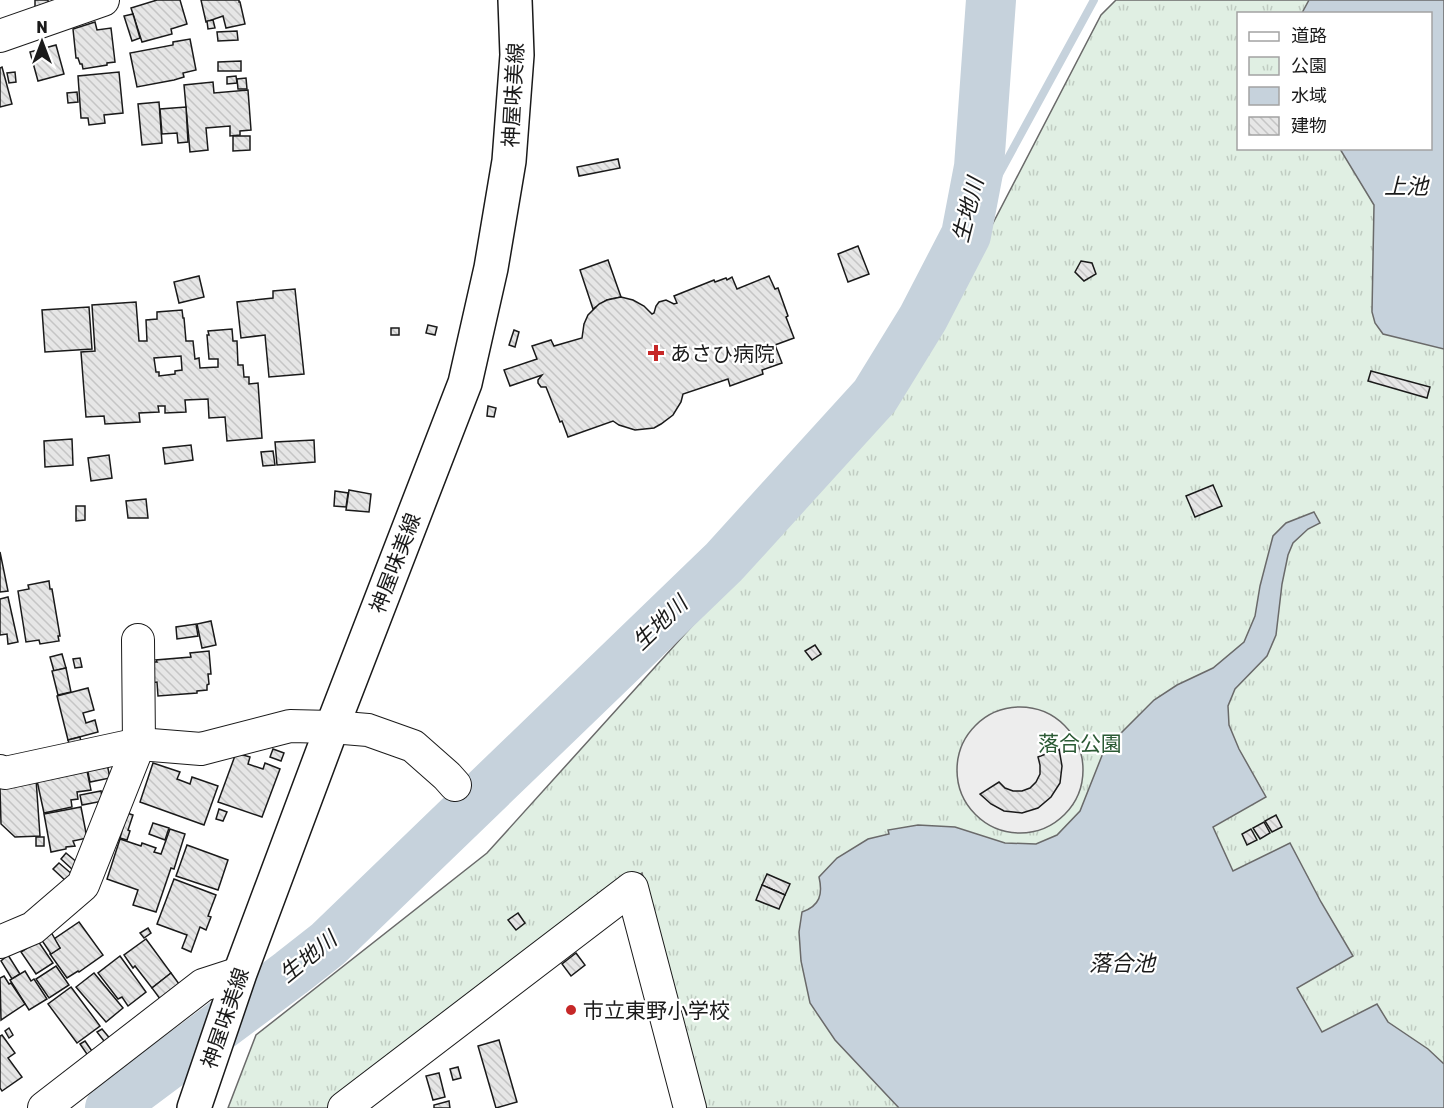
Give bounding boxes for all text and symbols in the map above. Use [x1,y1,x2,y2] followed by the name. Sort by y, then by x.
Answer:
[12,12,72,72] north arrow
[1237,12,1432,150] legend
[36,18,48,37] text: N
[1291,25,1327,47] text: 道路
[498,42,528,148] street label: 神屋味美線
[1291,55,1327,77] text: 公園
[1291,85,1327,107] text: 水域
[1291,115,1327,137] text: 建物
[947,173,990,245] water label: 生地川
[1384,173,1430,200] water label: 上池
[670,341,775,366] place label: あさひ病院
[647,344,665,362] marker: あさひ病院
[365,510,425,616] street label: 神屋味美線
[627,589,695,656] water label: 生地川
[1038,731,1122,756] park label: 落合公園
[274,924,344,988] water label: 生地川
[1089,950,1157,977] water label: 落合池
[196,964,254,1072] street label: 神屋味美線
[583,998,730,1023] place label: 市立東野小学校
[564,1003,578,1017] marker: 市立東野小学校

